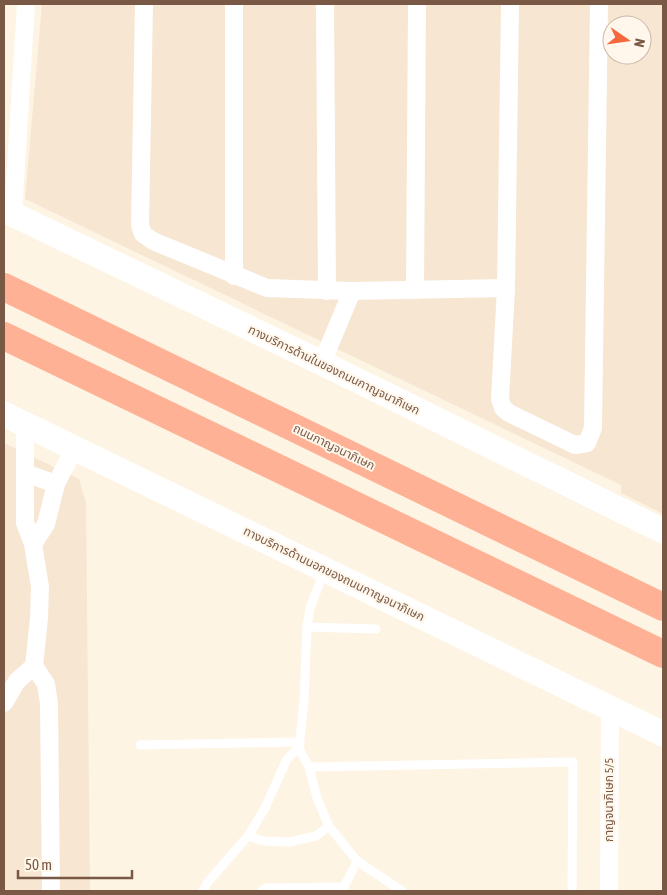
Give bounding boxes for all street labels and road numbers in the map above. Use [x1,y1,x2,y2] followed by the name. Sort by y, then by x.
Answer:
[246,322,422,418] street label: ทางบริการด้านในของถนนกาญจนาภิเษก
[291,421,377,473] street label: ถนนกาญจนาภิเษก
[241,524,427,624] street label: ทางบริการด้านนอกของถนนกาญจนาภิเษก
[602,758,616,842] street label: กาญจนาภิเษก 5/5

